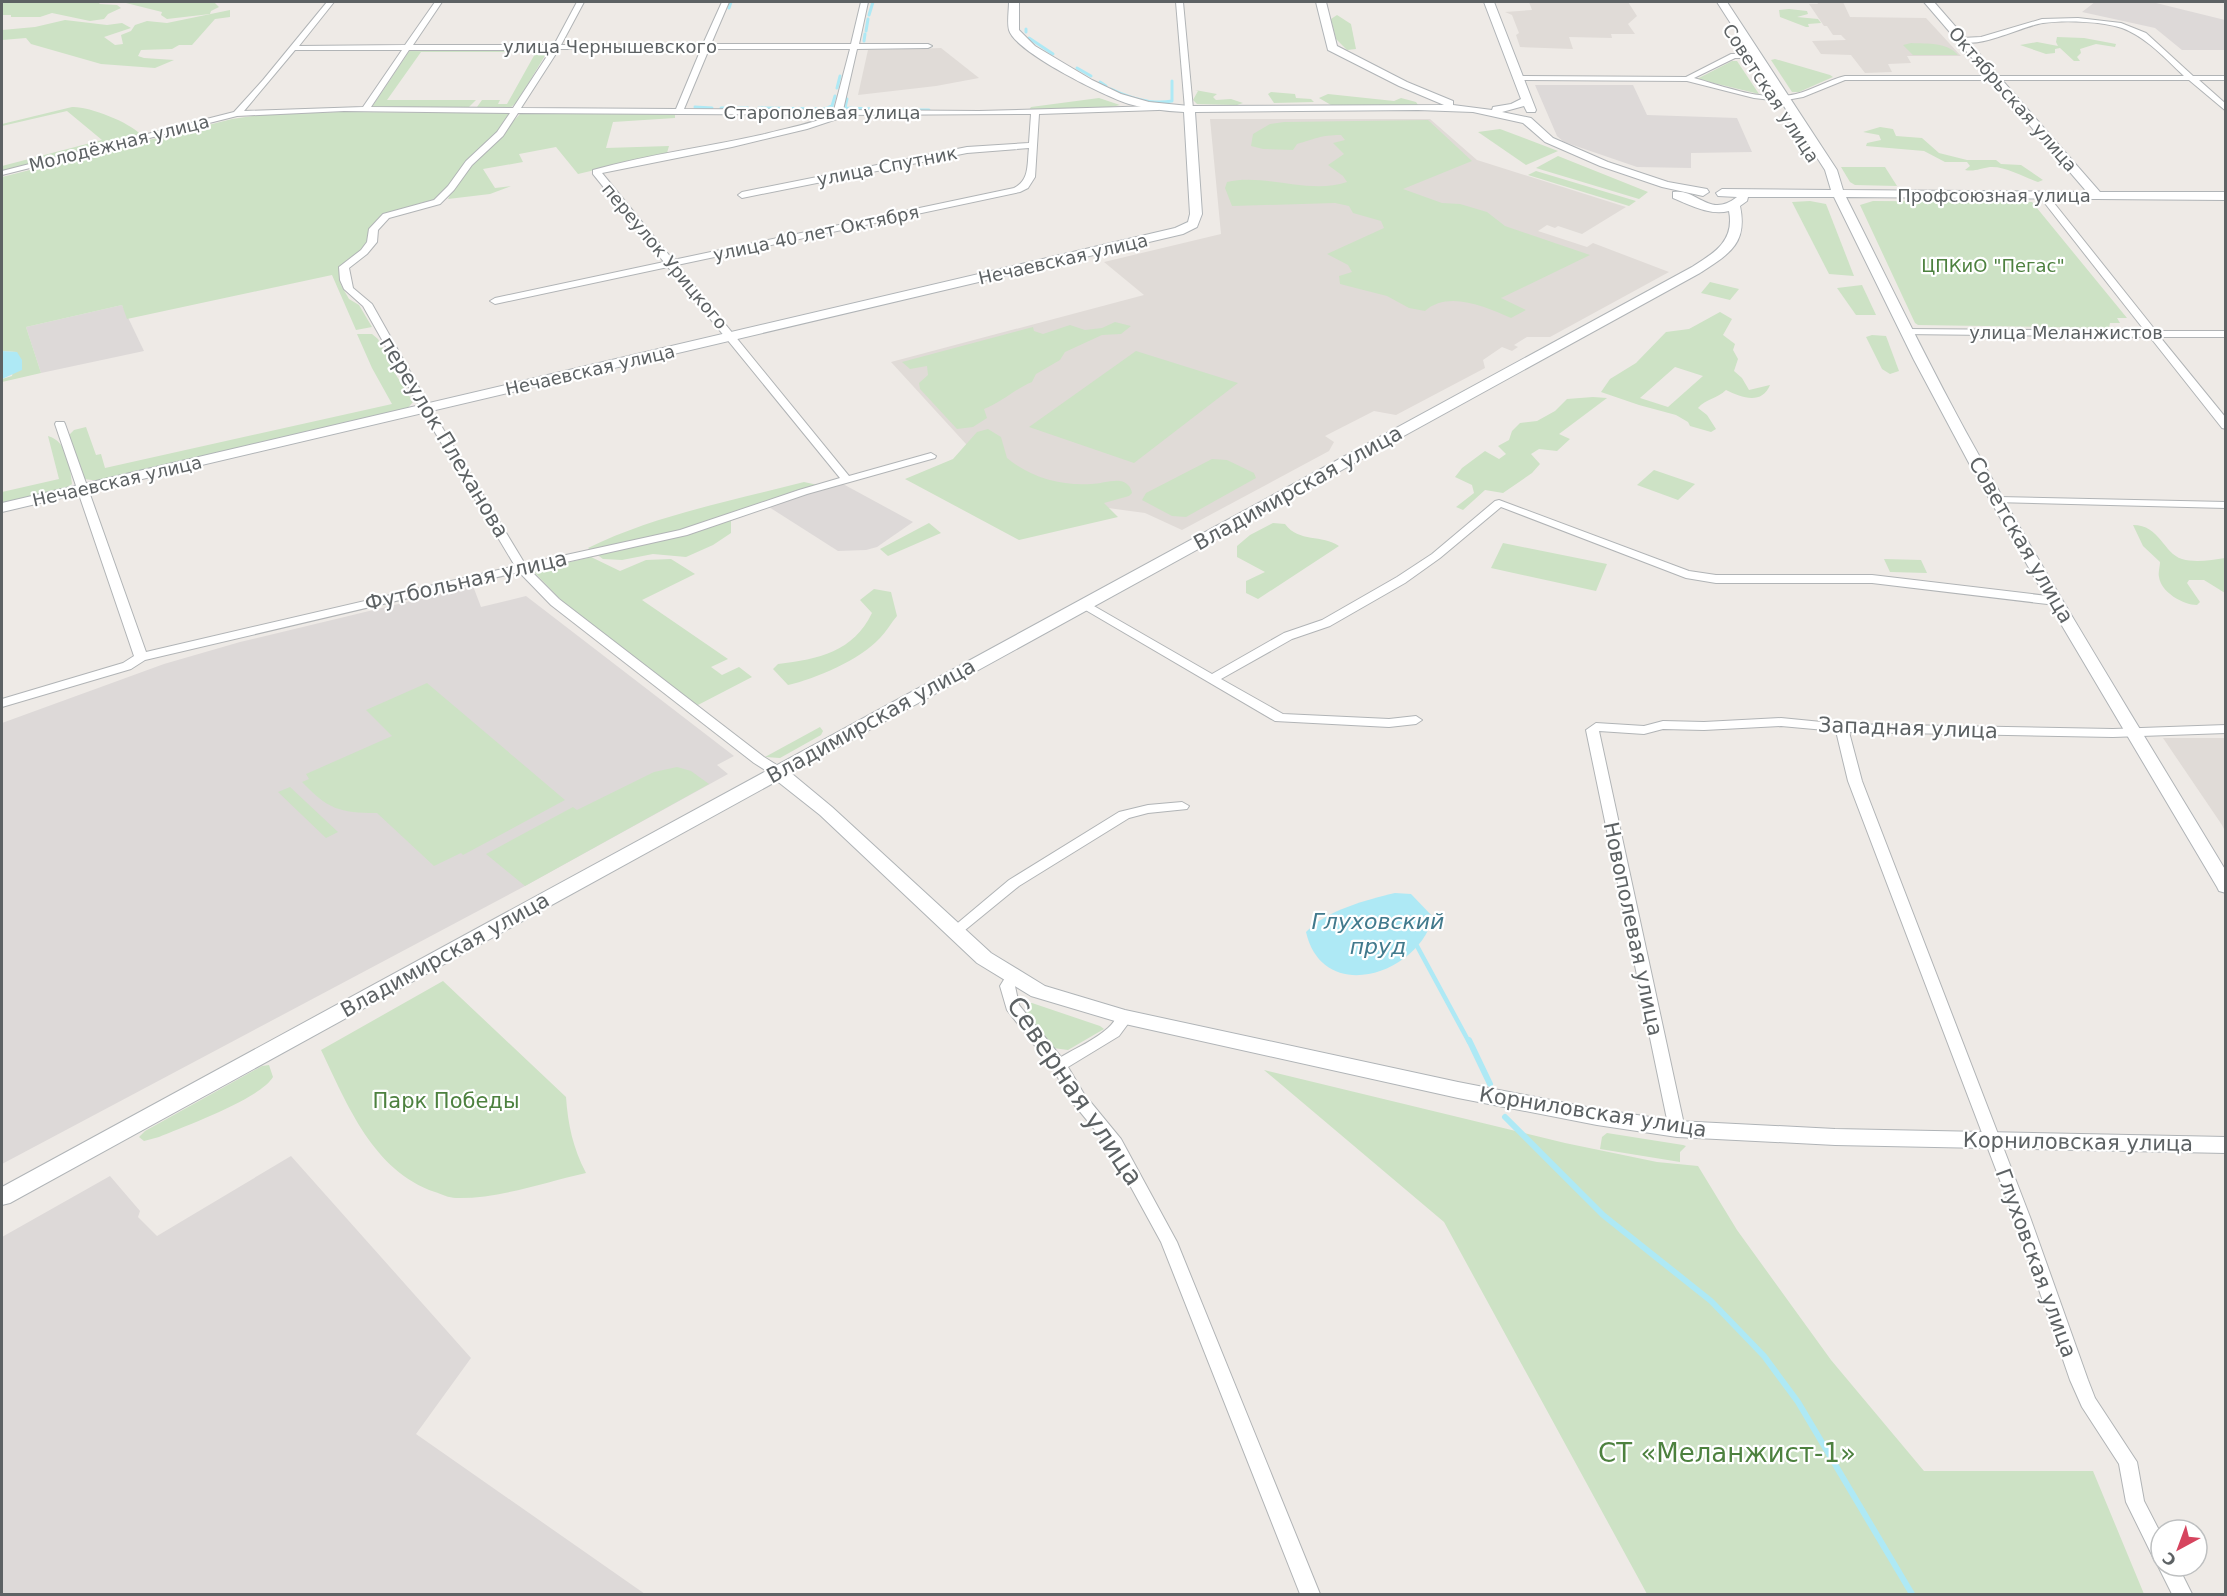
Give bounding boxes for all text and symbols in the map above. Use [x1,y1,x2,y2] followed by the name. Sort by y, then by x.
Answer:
[1718,20,1824,166] street label: Советская улица
[1944,22,2082,176] street label: Октябрьская улица
[503,36,717,57] street label: улица Чернышевского
[723,102,921,123] street label: Старополевая улица
[27,110,211,176] street label: Молодёжная улица
[815,142,959,190] street label: улица Спутник
[598,179,732,333] street label: переулок Урицкого
[1897,185,2091,206] street label: Профсоюзная улица
[711,201,921,265] street label: улица 40 лет Октября
[976,229,1150,289] street label: Нечаевская улица
[1921,255,2065,276] park label: ЦПКиО "Пегас"
[1969,322,2163,343] street label: улица Меланжистов
[374,332,514,542] street label: переулок Плеханова
[503,340,677,400] street label: Нечаевская улица
[1190,421,1406,555] street label: Владимирская улица
[30,451,204,511] street label: Нечаевская улица
[1964,453,2078,627] street label: Советская улица
[362,546,570,616] street label: Футбольная улица
[763,654,979,788] street label: Владимирская улица
[1818,713,1998,743] street label: Западная улица
[1599,820,1667,1038] street label: Новополевая улица
[337,888,553,1022] street label: Владимирская улица
[1312,909,1444,959] water label: Глуховский пруд
[1001,991,1149,1191] street label: Северная улица
[1477,1082,1709,1142] street label: Корниловская улица
[373,1089,519,1113] park label: Парк Победы
[1963,1128,2193,1156] street label: Корниловская улица
[1991,1165,2081,1361] street label: Глуховская улица
[1598,1438,1856,1468] park label: СТ «Меланжист-1»
[2149,1518,2209,1578] north arrow
[2159,1548,2180,1570] text: С

